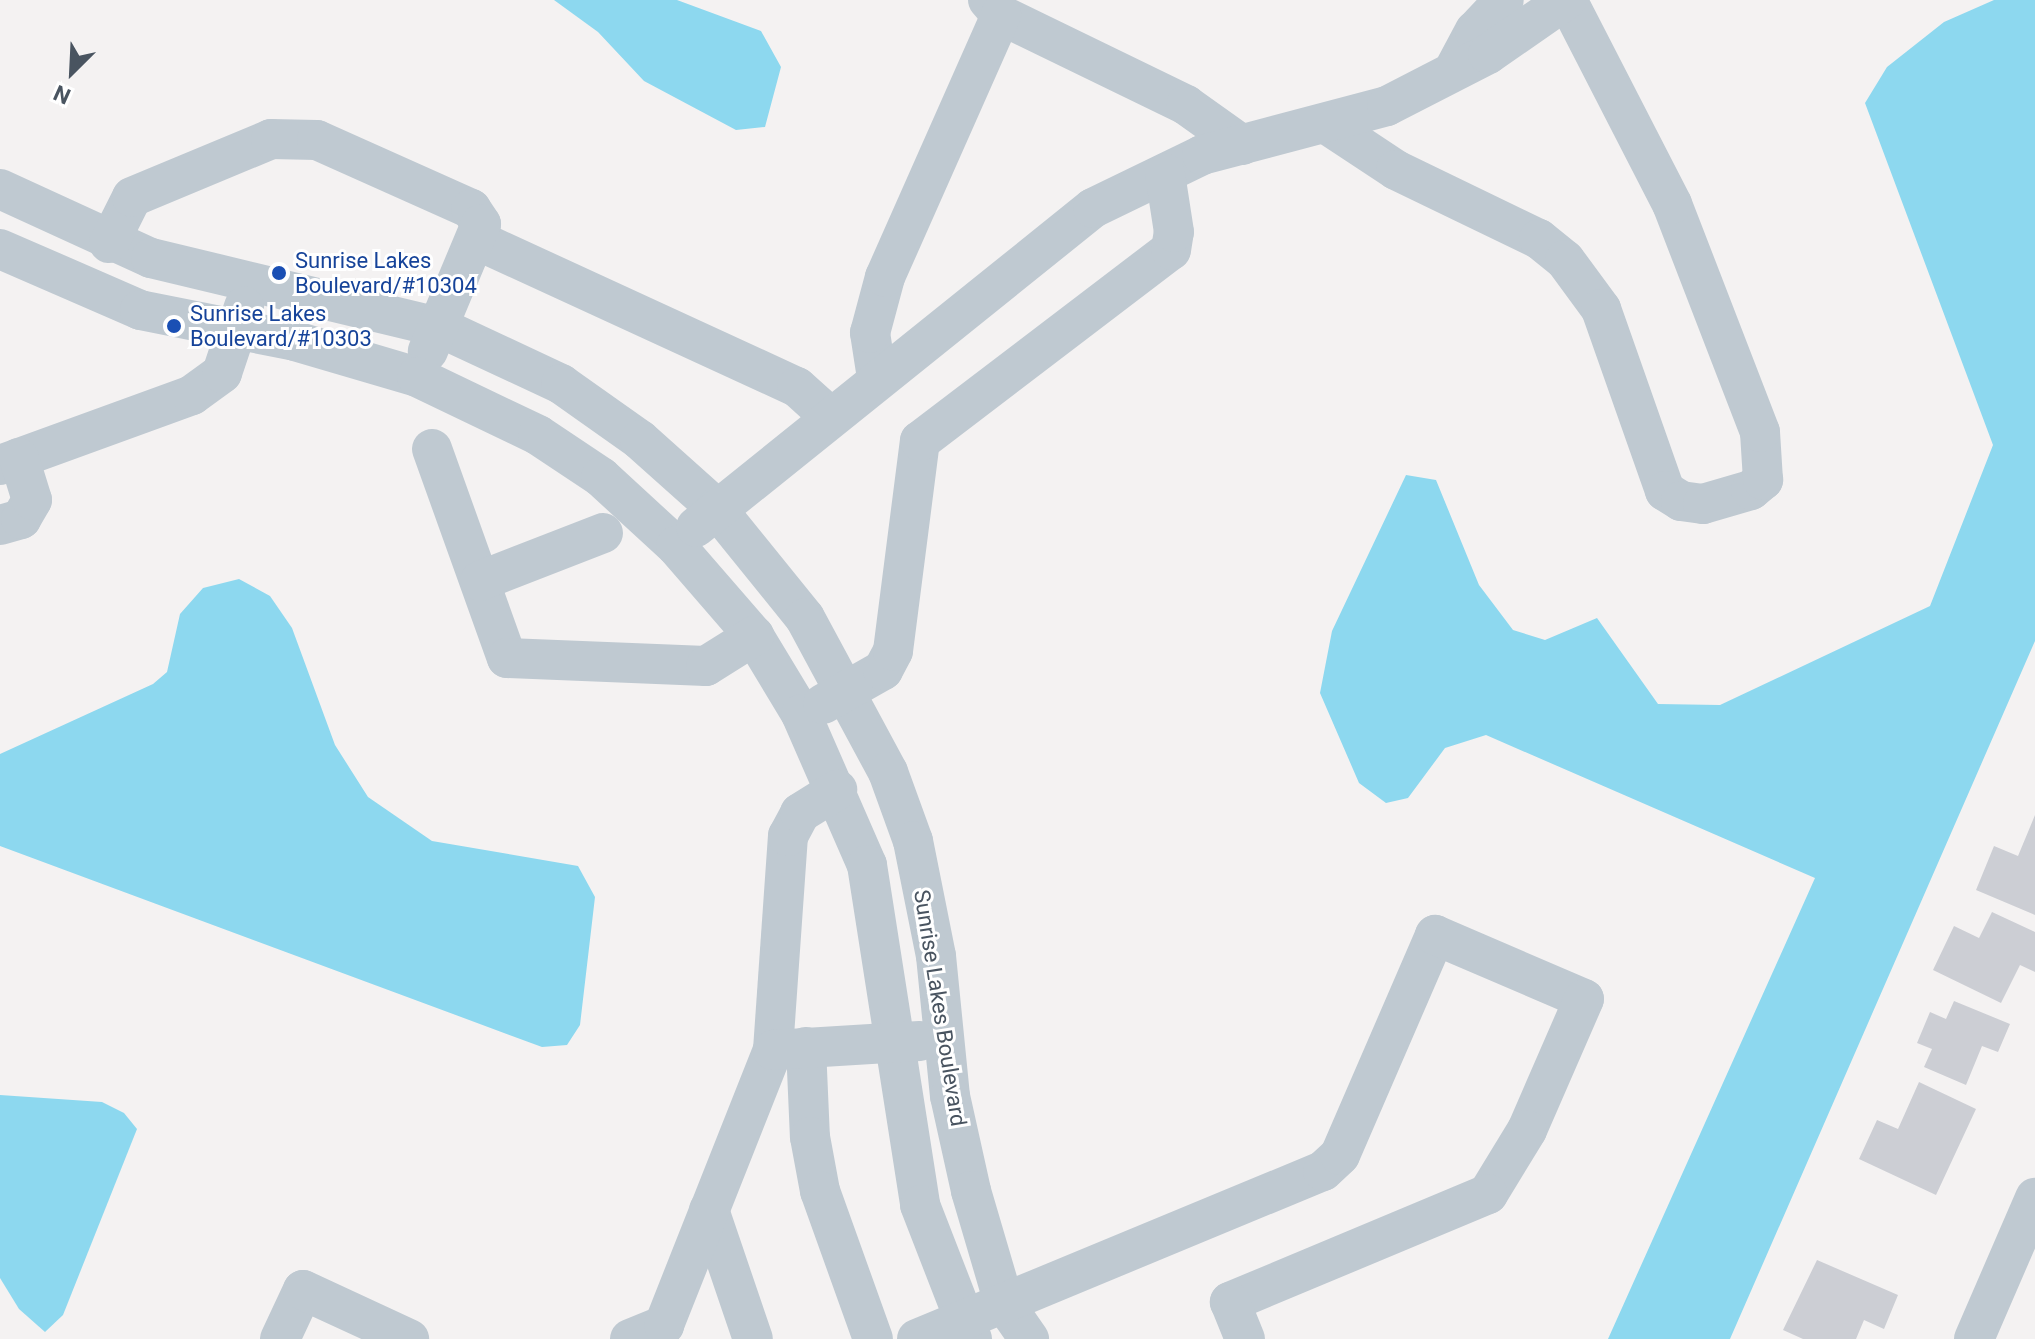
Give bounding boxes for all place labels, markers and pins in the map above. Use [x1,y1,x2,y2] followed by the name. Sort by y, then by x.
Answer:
[295,247,477,298] place label: Sunrise Lakes Boulevard/#10304
[270,264,288,282] marker: Sunrise Lakes Boulevard/#10304
[190,300,372,352] place label: Sunrise Lakes Boulevard/#10303
[165,317,183,335] marker: Sunrise Lakes Boulevard/#10303

